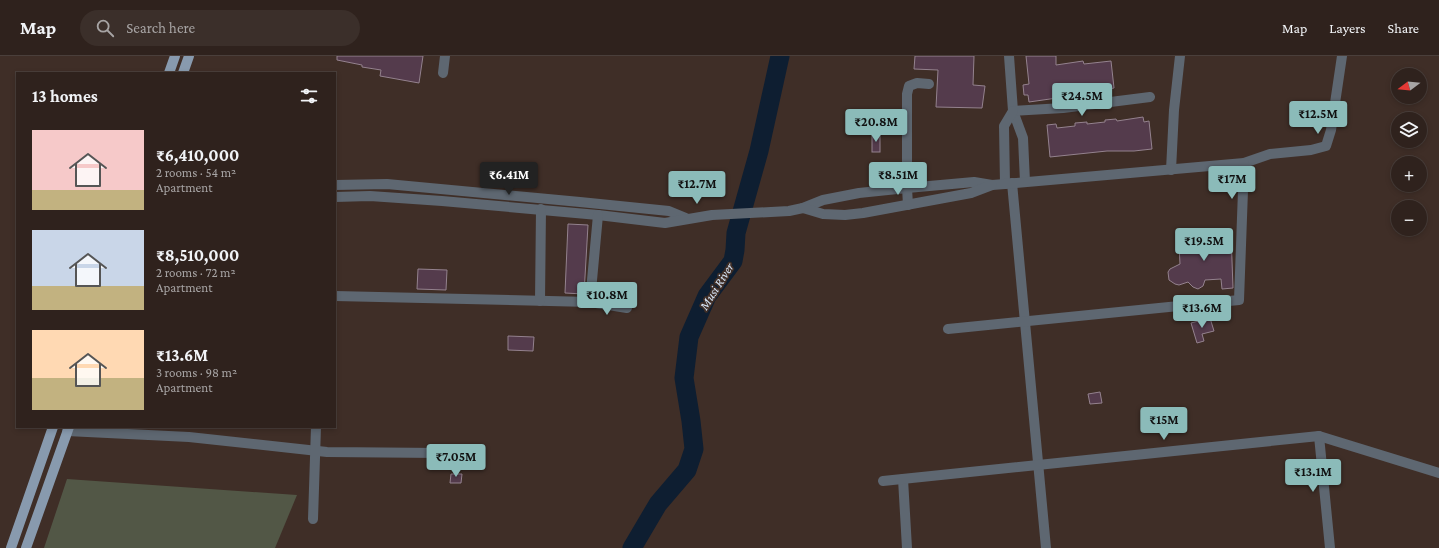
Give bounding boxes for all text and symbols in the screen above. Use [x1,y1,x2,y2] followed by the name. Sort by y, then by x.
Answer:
[80,10,360,46] search box
[20,17,56,38] text: Map
[94,17,116,39] icon: search
[126,20,195,36] text: Search here
[1282,20,1307,36] text: Map
[1329,20,1366,36] text: Layers
[1388,20,1419,36] text: Share
[1391,68,1427,104] north arrow
[1391,68,1427,236] map controls
[1049,83,1115,117] pin: ₹24.5M
[298,85,320,107] icon: filters
[32,87,98,106] text: 13 homes
[1061,88,1103,103] text: ₹24.5M
[1285,101,1351,135] pin: ₹12.5M
[1298,106,1338,121] text: ₹12.5M
[843,109,909,143] pin: ₹20.8M
[1391,112,1427,148] button: layers
[854,114,898,129] text: ₹20.8M
[64,146,112,194] icon: home
[156,146,239,165] text: ₹6,410,000
[1391,156,1427,192] button: +
[476,162,542,196] pin: ₹6.41M
[865,162,931,196] pin: ₹8.51M
[156,165,236,180] text: 2 rooms · 54 m²
[1208,166,1256,200] pin: ₹17M
[489,167,529,182] text: ₹6.41M
[878,167,918,182] text: ₹8.51M
[664,171,730,205] pin: ₹12.7M
[1217,171,1247,186] text: ₹17M
[677,176,717,191] text: ₹12.7M
[156,180,213,195] text: Apartment
[1391,200,1427,236] button: −
[1171,228,1237,262] pin: ₹19.5M
[1184,233,1224,248] text: ₹19.5M
[64,246,112,294] icon: home
[156,246,239,265] text: ₹8,510,000
[696,260,737,313] water label: Musi River
[156,265,236,280] text: 2 rooms · 72 m²
[156,280,213,295] text: Apartment
[574,282,640,316] pin: ₹10.8M
[586,287,628,302] text: ₹10.8M
[1169,295,1235,329] pin: ₹13.6M
[1182,300,1222,315] text: ₹13.6M
[64,346,112,394] icon: home
[156,346,208,365] text: ₹13.6M
[156,365,237,380] text: 3 rooms · 98 m²
[156,380,213,395] text: Apartment
[1140,407,1188,441] pin: ₹15M
[1149,412,1179,427] text: ₹15M
[423,444,489,478] pin: ₹7.05M
[436,449,476,464] text: ₹7.05M
[1280,459,1346,493] pin: ₹13.1M
[1294,464,1332,479] text: ₹13.1M

